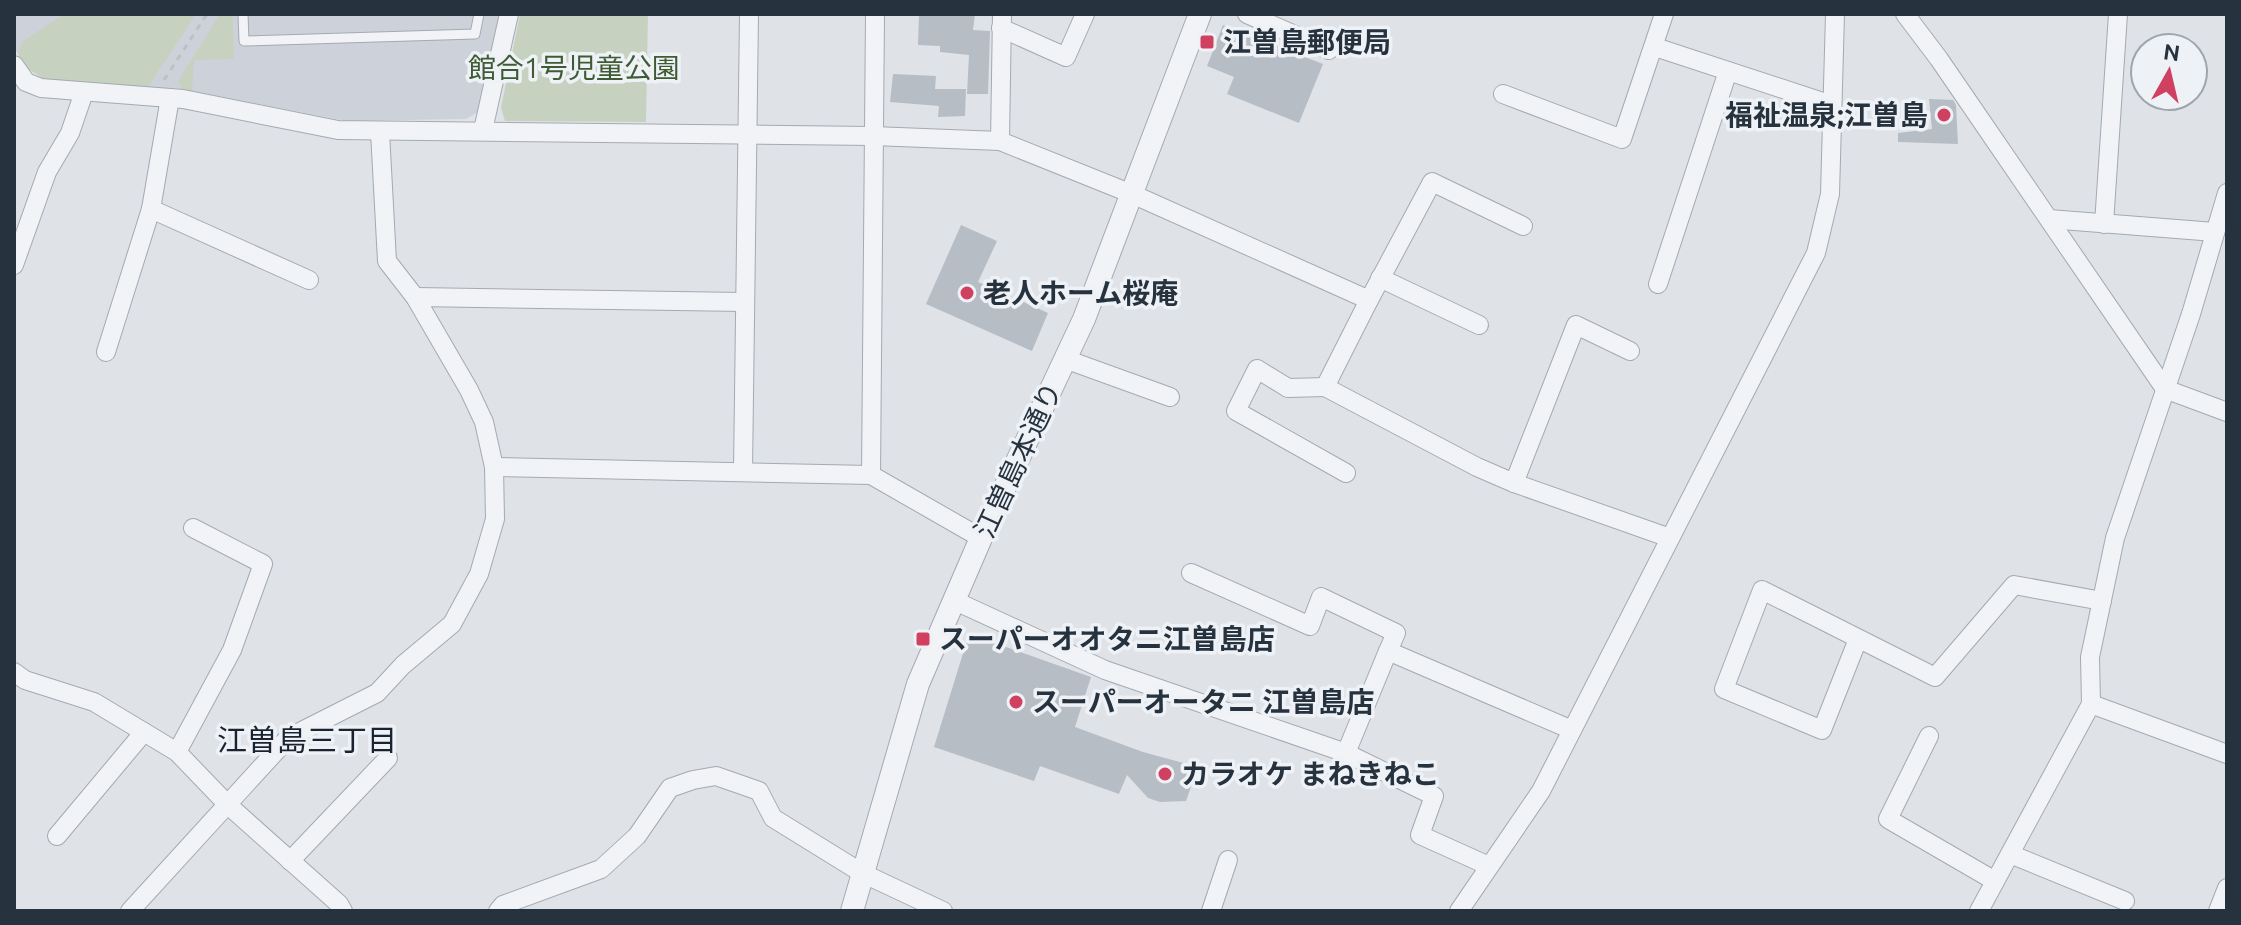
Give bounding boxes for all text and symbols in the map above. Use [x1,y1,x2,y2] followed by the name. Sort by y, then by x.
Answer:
[1223,26,1391,57] place label: 江曽島郵便局
[2129,32,2209,112] north arrow
[1198,33,1216,51] marker: 江曽島郵便局
[2162,38,2182,65] text: N
[468,52,680,83] park label: 館合1号児童公園
[1725,99,1928,130] place label: 福祉温泉;江曽島
[1935,106,1953,124] marker: 福祉温泉;江曽島
[983,277,1178,308] place label: 老人ホーム桜庵
[958,284,976,302] marker: 老人ホーム桜庵
[968,377,1067,542] street label: 江曽島本通り
[939,623,1275,654] place label: スーパーオオタニ江曽島店
[914,630,932,648] marker: スーパーオオタニ江曽島店
[1032,686,1374,717] place label: スーパーオータニ 江曽島店
[1007,693,1025,711] marker: スーパーオータニ 江曽島店
[217,723,397,757] district label: 江曽島三丁目
[1181,758,1440,789] place label: カラオケ まねきねこ
[1156,765,1174,783] marker: カラオケ まねきねこ

